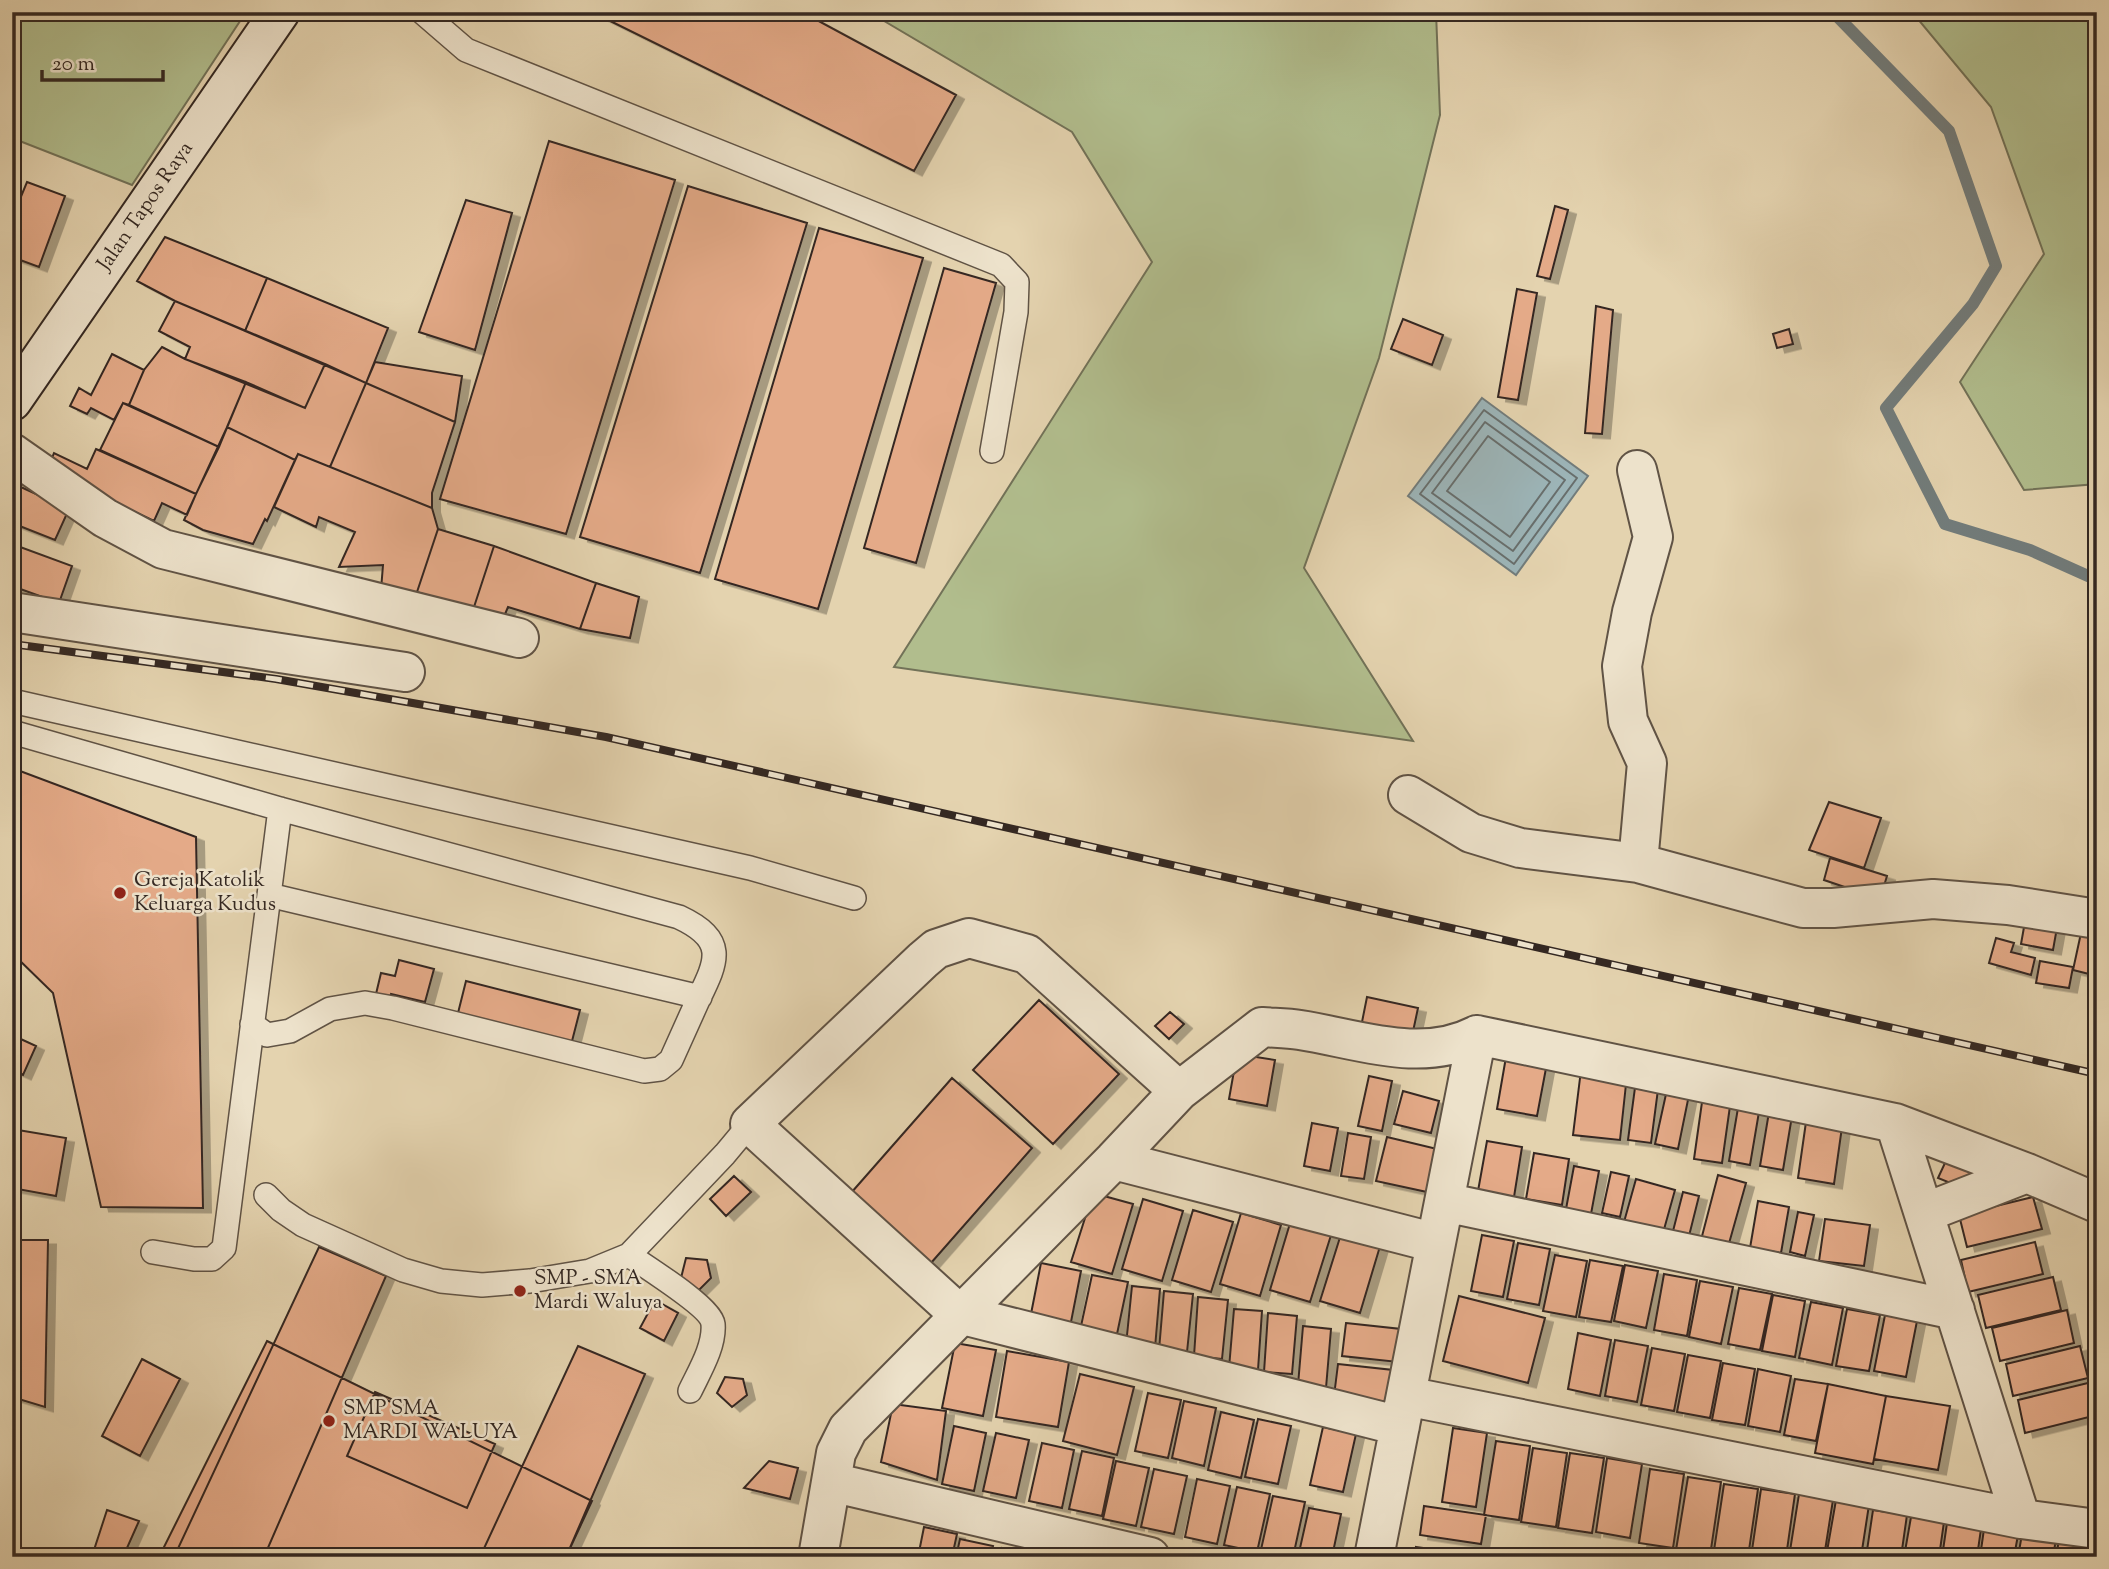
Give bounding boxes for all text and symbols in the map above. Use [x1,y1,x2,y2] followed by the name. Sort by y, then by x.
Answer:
[42,38,163,82] scale bar
[52,50,95,80] text: 20 m
[90,136,201,278] street label: Jalan Tapos Raya
[134,866,276,920] place label: Gereja Katolik Keluarga Kudus
[112,885,128,901] marker: Gereja Katolik Keluarga Kudus
[534,1264,663,1318] place label: SMP - SMA Mardi Waluya
[512,1283,528,1299] marker: SMP - SMA Mardi Waluya
[343,1394,518,1448] place label: SMP SMA MARDI WALUYA
[321,1413,337,1429] marker: SMP SMA MARDI WALUYA

